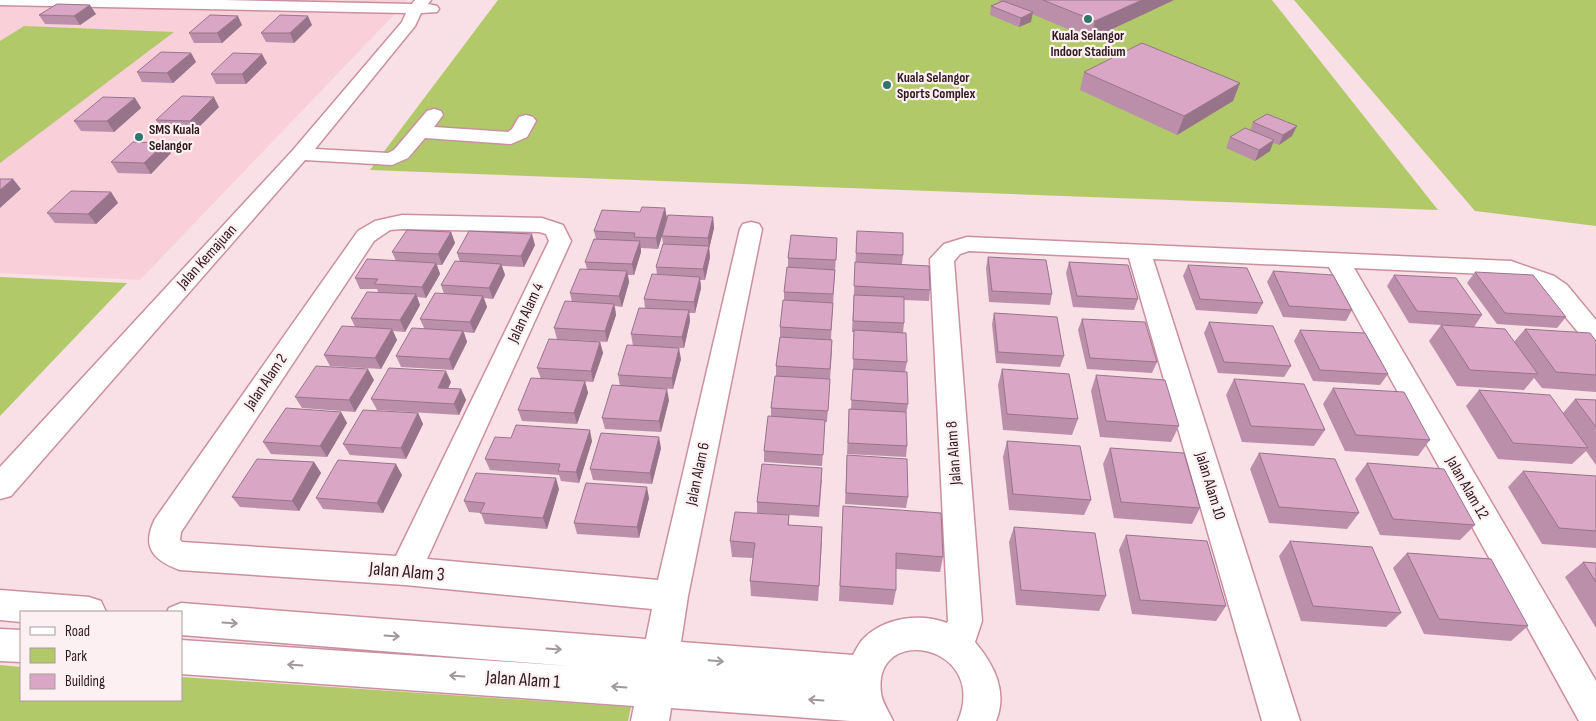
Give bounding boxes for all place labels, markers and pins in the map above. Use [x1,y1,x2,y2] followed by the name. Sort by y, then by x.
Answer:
[1082,13,1094,25] marker: Kuala Selangor Indoor Stadium
[1050,27,1126,60] place label: Kuala Selangor Indoor Stadium
[897,69,975,102] place label: Kuala Selangor Sports Complex
[881,79,893,91] marker: Kuala Selangor Sports Complex
[149,121,200,154] place label: SMS Kuala Selangor
[133,131,145,143] marker: SMS Kuala Selangor

